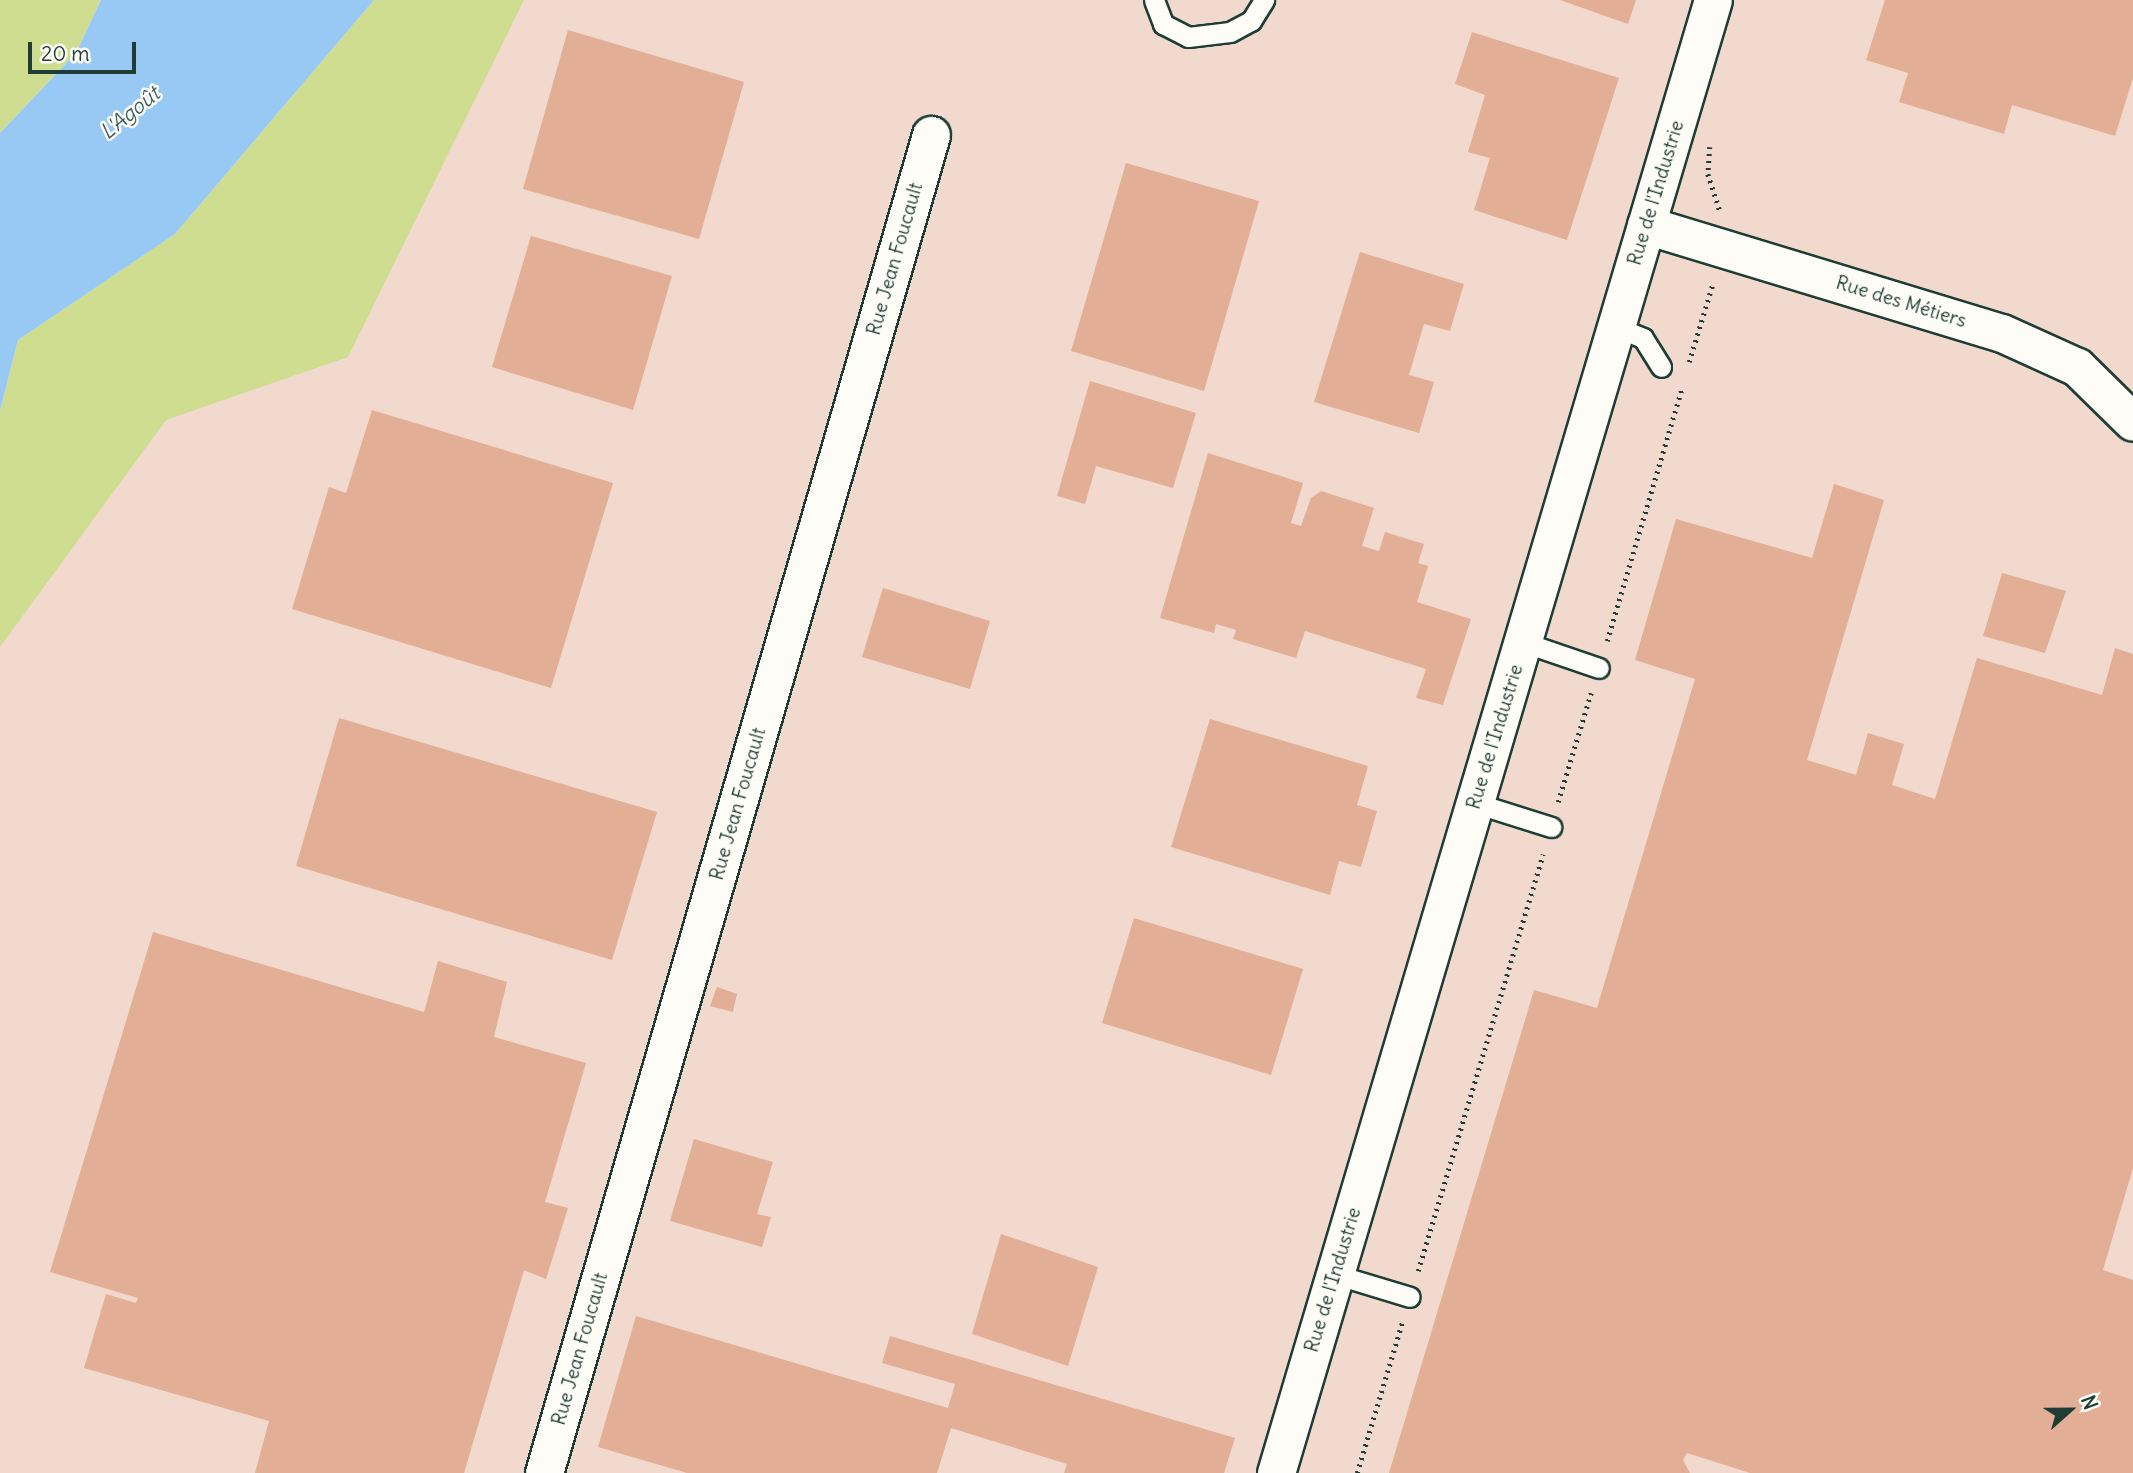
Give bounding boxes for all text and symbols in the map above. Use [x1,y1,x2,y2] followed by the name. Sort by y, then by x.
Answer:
[32,28,140,72] scale bar
[41,40,90,67] text: 20 m
[95,81,165,145] water label: L'Agoût
[1623,118,1689,268] street label: Rue de l'Industrie
[862,180,928,338] street label: Rue Jean Foucault
[1833,271,1969,333] street label: Rue des Métiers
[1462,662,1528,812] street label: Rue de l'Industrie
[705,725,771,883] street label: Rue Jean Foucault
[1300,1205,1366,1355] street label: Rue de l'Industrie
[547,1270,613,1428] street label: Rue Jean Foucault
[2035,1375,2105,1445] north arrow
[2076,1392,2103,1413] text: N

